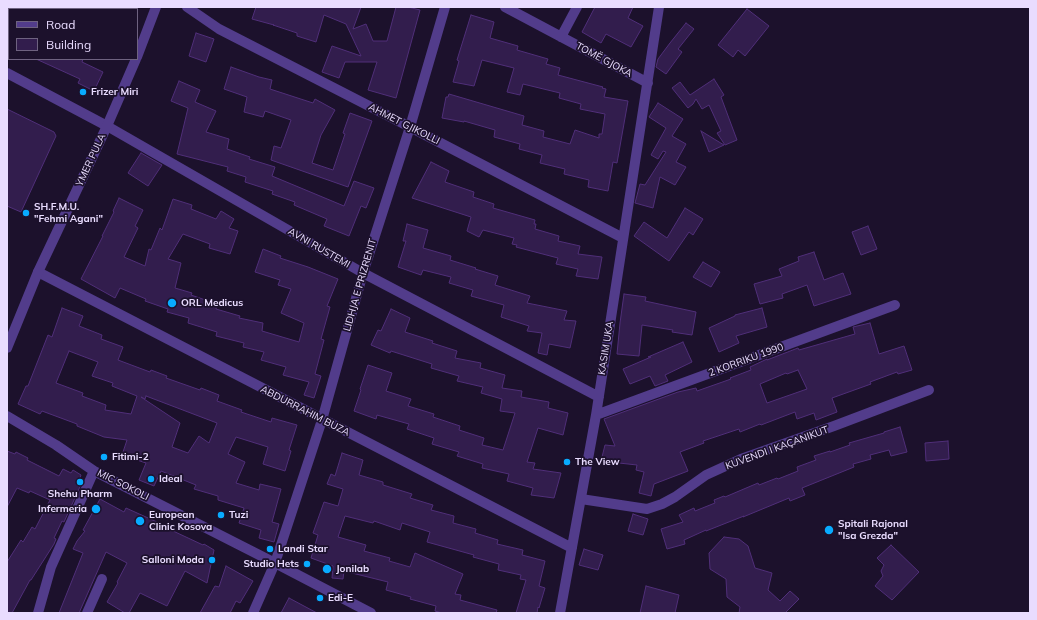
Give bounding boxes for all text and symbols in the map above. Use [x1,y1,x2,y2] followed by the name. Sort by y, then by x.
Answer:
[8,8,138,60] legend
[46,17,75,32] text: Road
[46,37,91,52] text: Building
[574,40,634,80] street label: TOMË GJOKA
[91,86,138,98] place label: Frizer Miri
[78,87,88,97] marker: Frizer Miri
[366,101,442,147] street label: AHMET GJIKOLLI
[74,132,108,188] street label: YMER PULA
[34,201,103,224] place label: SH.F.M.U. "Fehmi Agani"
[21,208,31,218] marker: SH.F.M.U. "Fehmi Agani"
[286,225,352,271] street label: AVNI RUSTEMI
[341,237,379,333] street label: LIDHJA E PRIZRENIT
[166,297,178,309] marker: ORL Medicus
[181,297,243,309] place label: ORL Medicus
[596,320,616,376] street label: KASIM UKA
[707,341,785,379] street label: 2 KORRIKU 1990
[258,383,352,439] street label: ABDURRAHIM BUZA
[724,424,830,472] street label: KUVENDI I KAÇANIKUT
[112,451,149,463] place label: Fitimi-2
[99,452,109,462] marker: Fitimi-2
[575,456,619,468] place label: The View
[562,457,572,467] marker: The View
[95,467,151,503] street label: MIC SOKOLI
[159,473,182,485] place label: Ideal
[146,474,156,484] marker: Ideal
[75,477,85,487] marker: Shehu Pharm
[48,488,112,500] place label: Shehu Pharm
[38,503,87,515] place label: Infermeria
[90,503,102,515] marker: Infermeria
[149,509,212,532] place label: European Clinic Kosova
[229,509,248,521] place label: Tuzi
[216,510,226,520] marker: Tuzi
[134,515,146,527] marker: European Clinic Kosova
[838,518,908,542] place label: Spitali Rajonal "Isa Grezda"
[823,524,835,536] marker: Spitali Rajonal "Isa Grezda"
[278,543,328,555] place label: Landi Star
[265,544,275,554] marker: Landi Star
[142,554,204,566] place label: Salloni Moda
[207,555,217,565] marker: Salloni Moda
[243,558,299,570] place label: Studio Hets
[302,559,312,569] marker: Studio Hets
[321,563,333,575] marker: Jonilab
[336,563,369,575] place label: Jonilab
[328,592,353,604] place label: Edi-E
[315,593,325,603] marker: Edi-E

